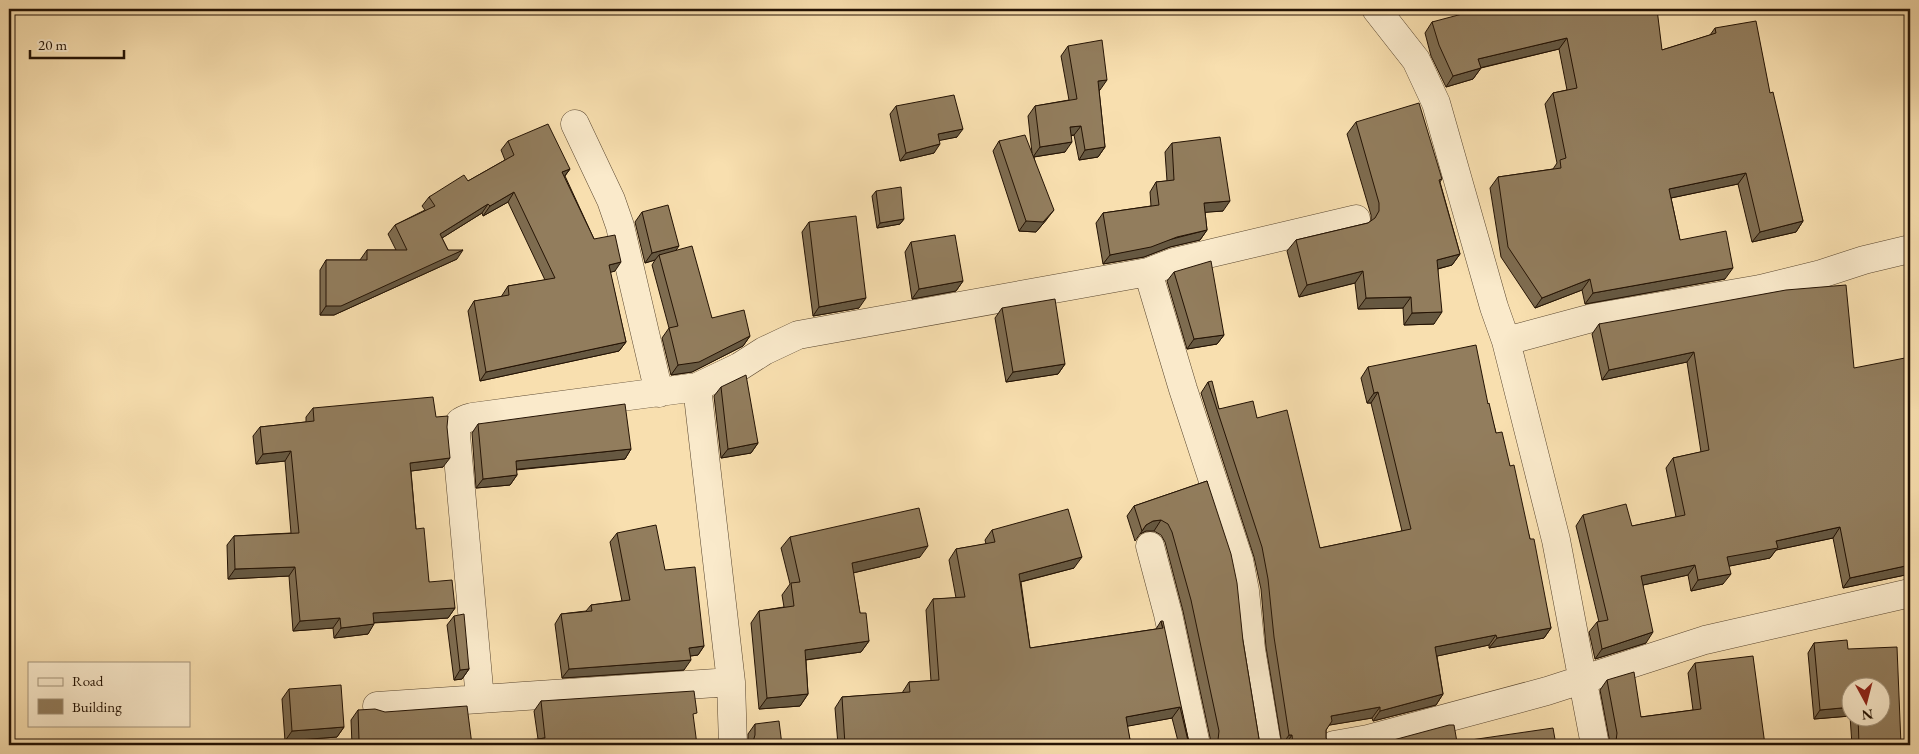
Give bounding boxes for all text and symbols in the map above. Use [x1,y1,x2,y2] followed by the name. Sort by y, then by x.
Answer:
[30,28,124,60] scale bar
[38,35,67,54] text: 20 m
[28,662,190,726] legend
[72,671,104,690] text: Road
[1842,676,1892,726] north arrow
[72,697,122,716] text: Building
[1860,705,1874,725] text: N

